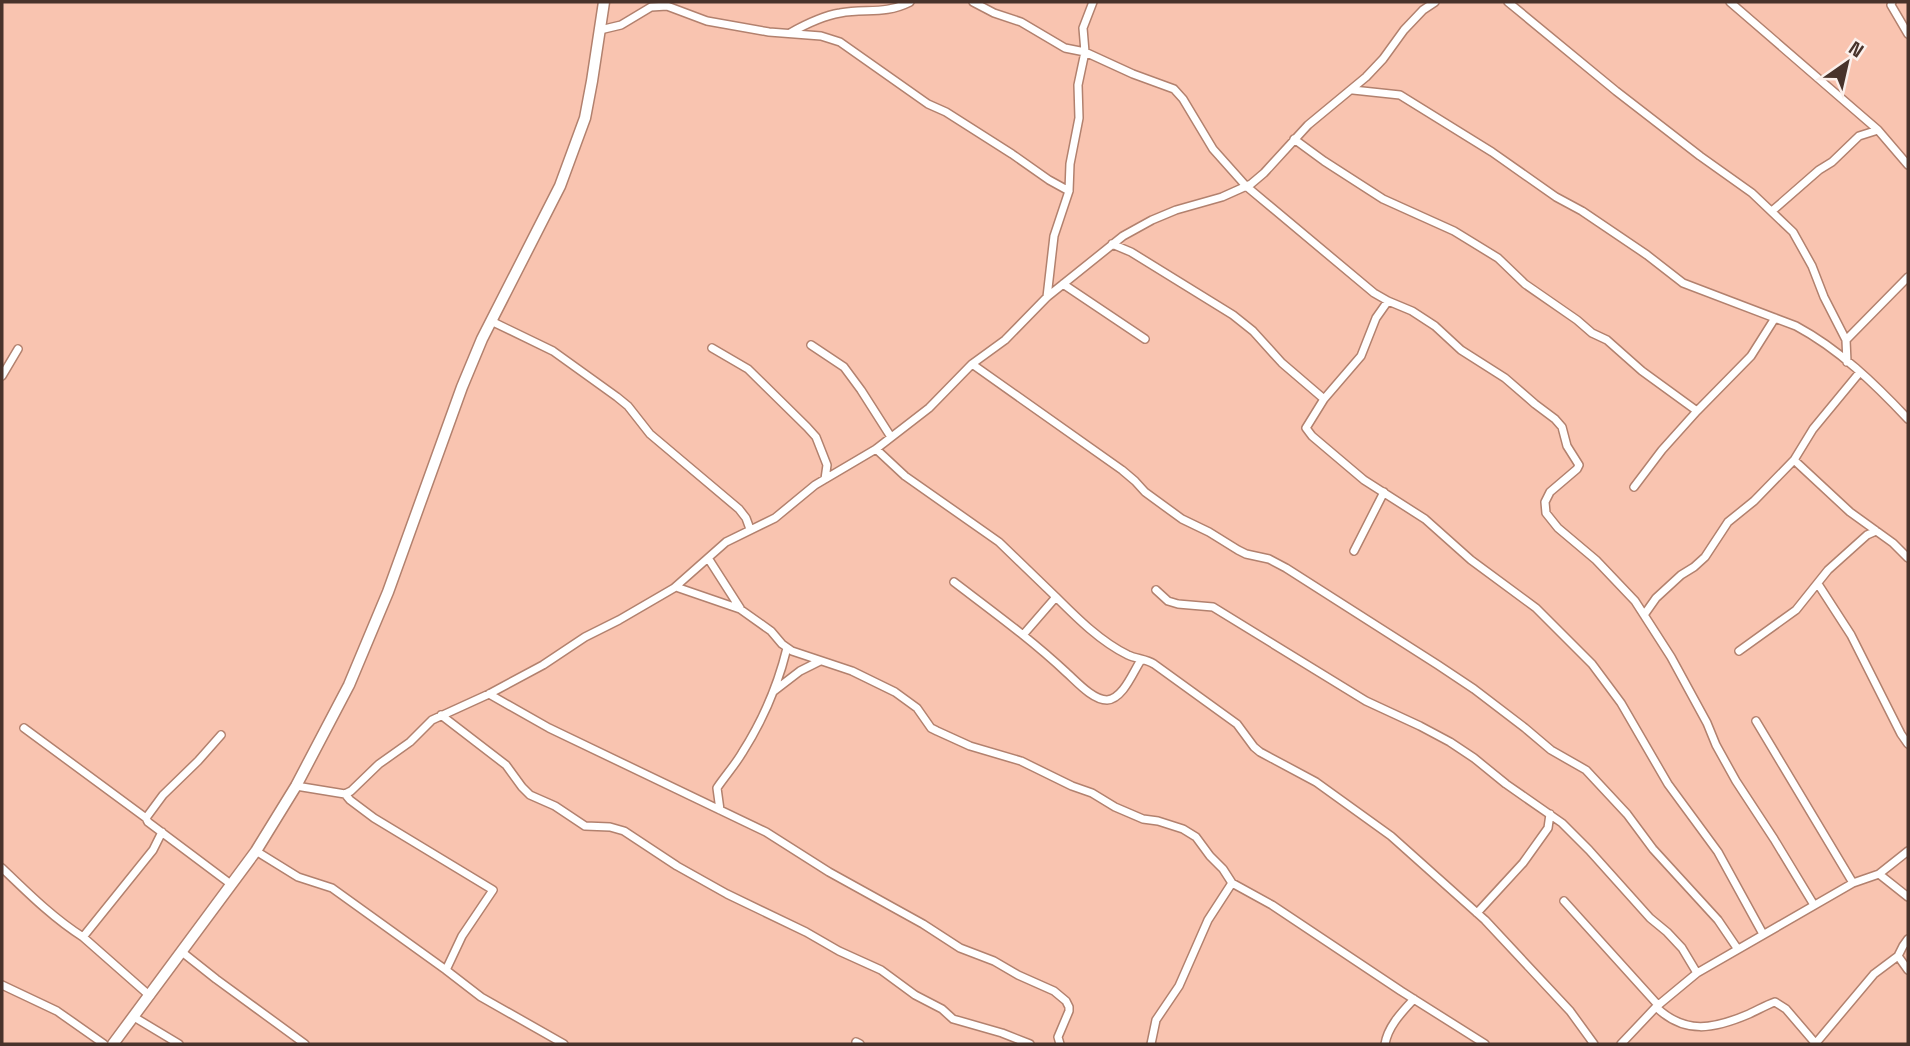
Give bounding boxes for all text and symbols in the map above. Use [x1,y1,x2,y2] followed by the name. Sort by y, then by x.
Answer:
[1812,28,1882,98] north arrow
[1844,35,1868,63] text: N

